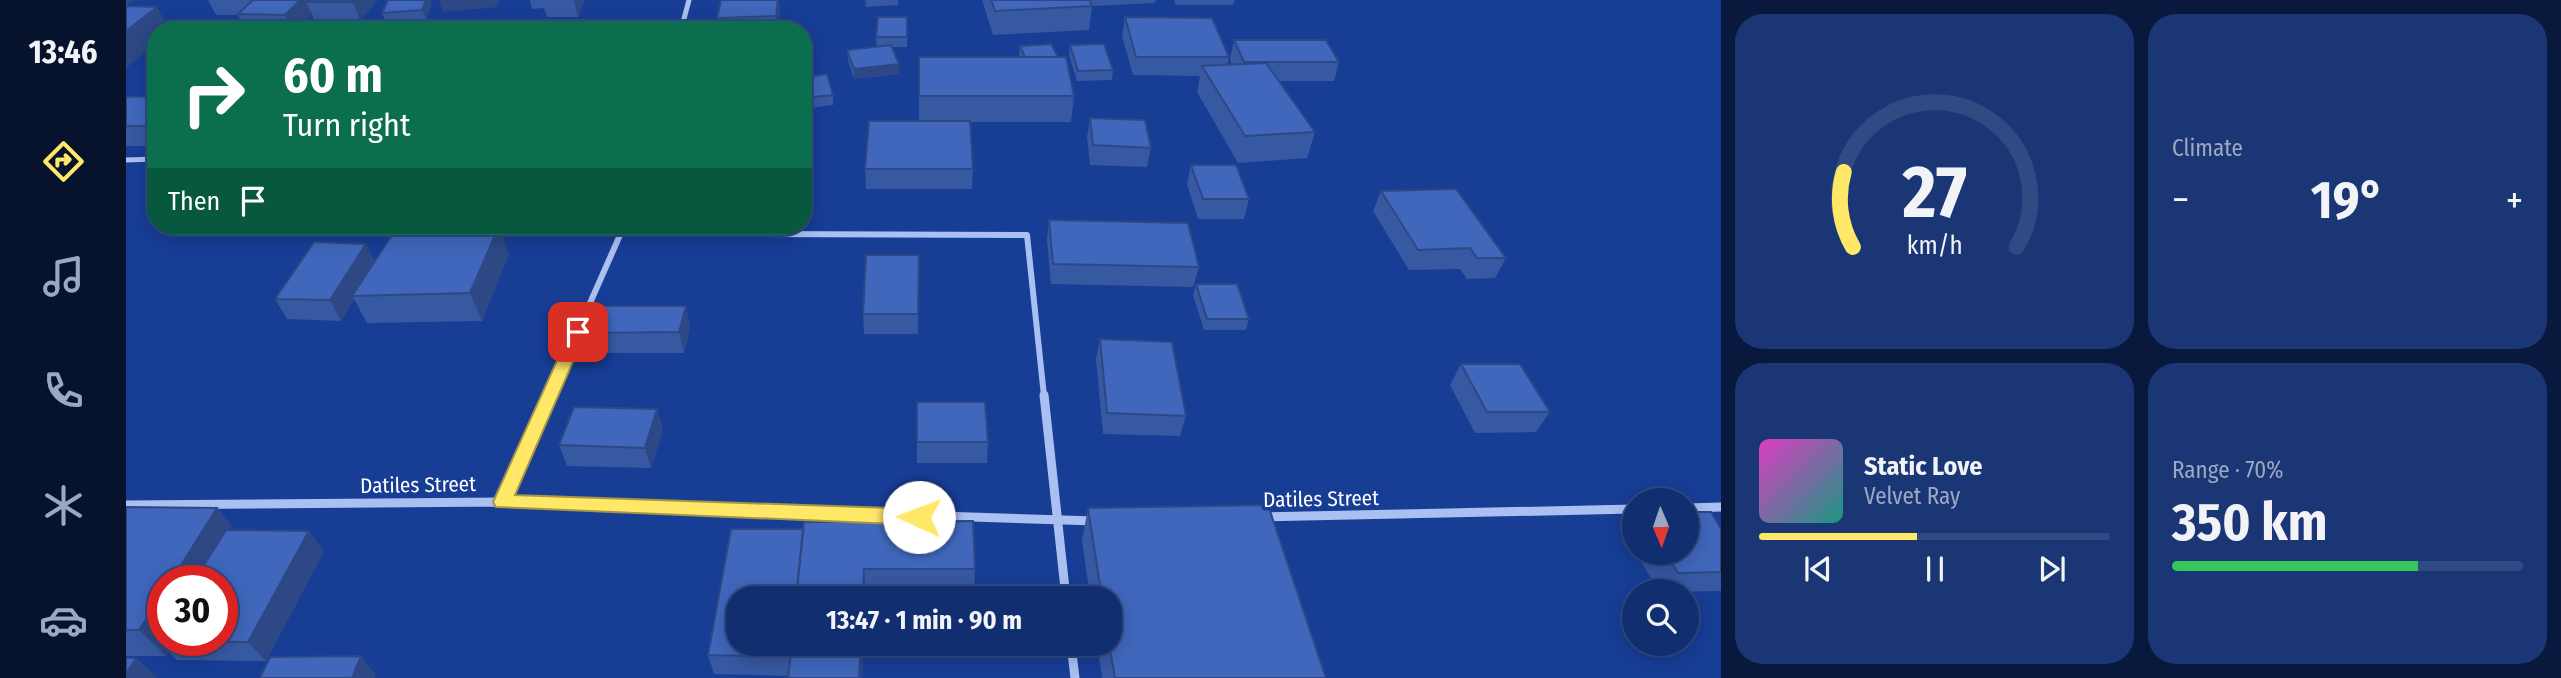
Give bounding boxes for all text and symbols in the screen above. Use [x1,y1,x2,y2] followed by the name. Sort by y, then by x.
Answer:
[28,33,98,71] text: 13:46
[283,46,383,105] text: 60 m
[168,49,259,140] icon: right
[283,106,410,144] text: Turn right
[2172,134,2243,162] text: Climate
[39,137,88,186] icon: directions
[1901,150,1967,237] text: 27
[2311,169,2384,232] text: 19°
[2172,177,2189,223] text: −
[2506,177,2523,223] text: +
[234,182,272,220] icon: arrive
[168,186,220,217] text: Then
[1907,231,1962,261] text: km/h
[39,252,88,301] icon: music
[548,302,608,362] pin
[559,313,597,351] icon: arrive
[39,366,88,415] icon: phone
[1864,451,1982,482] text: Static Love
[2172,456,2283,484] text: Range · 70%
[360,471,476,499] street label: Datiles Street
[882,480,956,554] position arrow
[39,481,88,530] icon: climate
[1864,482,1960,510] text: Velvet Ray
[1263,485,1379,513] street label: Datiles Street
[1622,488,1699,565] north arrow
[1622,488,1699,656] map controls
[2172,491,2327,554] text: 350 km
[1799,550,1837,588] icon: previous
[1916,550,1954,588] icon: pause
[2033,550,2071,588] icon: next
[147,565,238,656] speed limit sign: 30
[1622,579,1699,656] button: search
[39,596,88,645] icon: car
[826,605,1022,636] text: 13:47 · 1 min · 90 m

